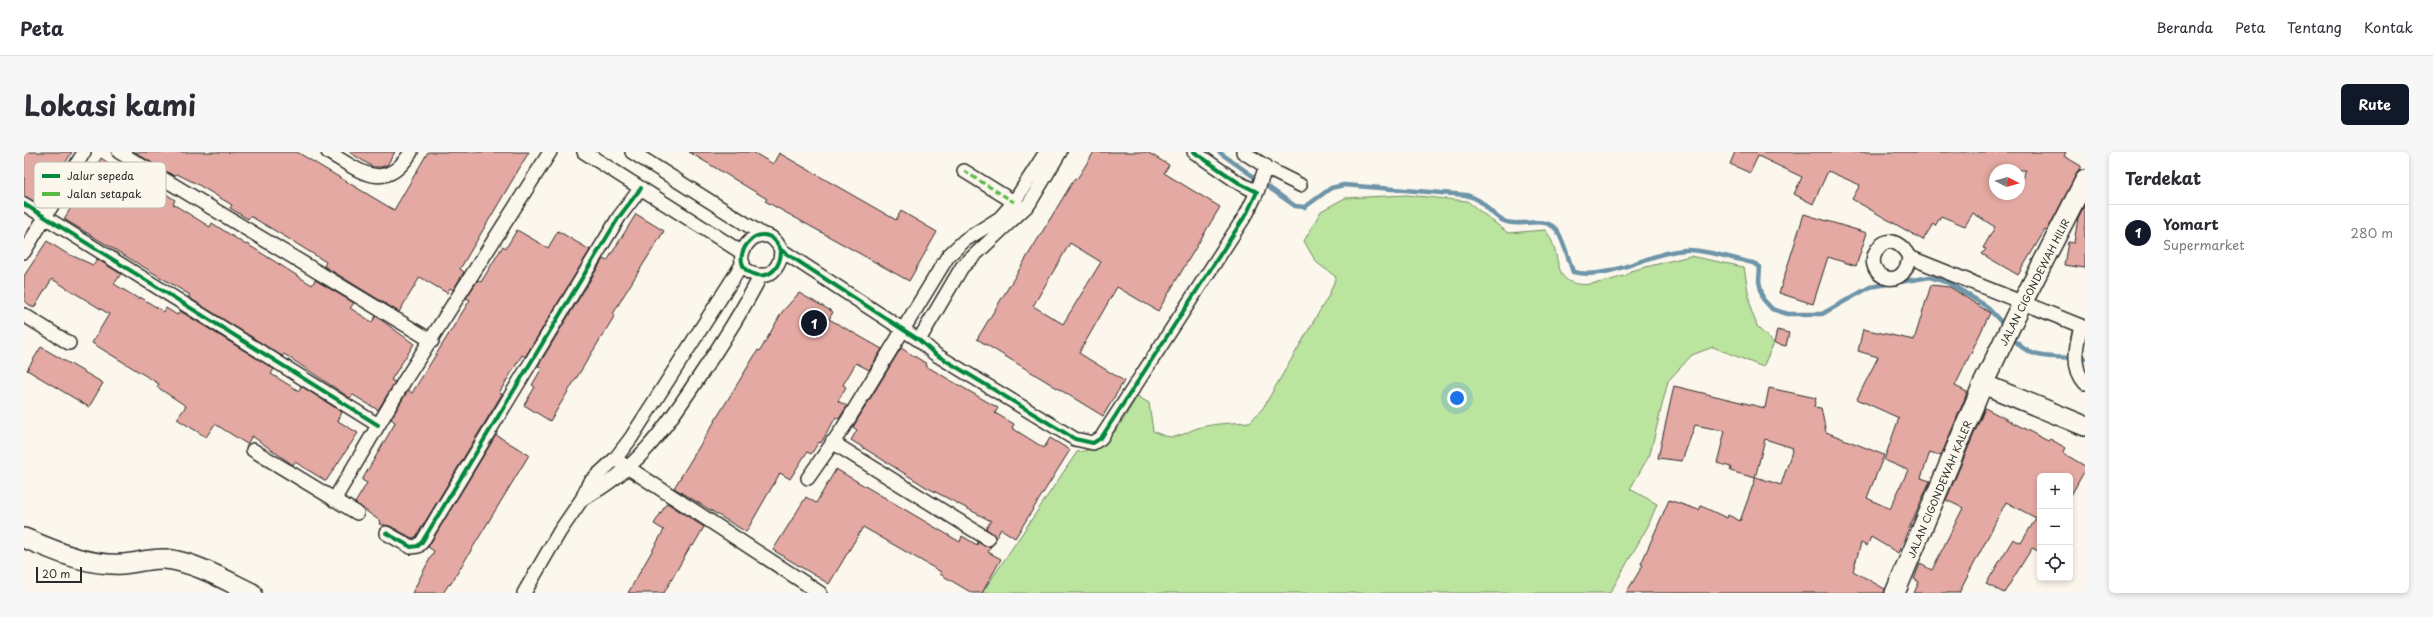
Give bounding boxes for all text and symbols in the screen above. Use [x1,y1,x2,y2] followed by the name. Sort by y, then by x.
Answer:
[20,14,64,42] text: Peta
[2156,17,2213,38] text: Beranda
[2235,17,2265,38] text: Peta
[2287,17,2342,38] text: Tentang
[2364,17,2413,38] text: Kontak
[24,83,196,126] text: Lokasi kami
[2341,84,2409,125] button: Rute
[34,162,166,208] legend
[1989,164,2025,200] north arrow
[2125,165,2201,191] text: Terdekat
[67,167,134,184] text: Jalur sepeda
[67,185,142,202] text: Jalan setapak
[2163,212,2219,235] text: Yomart
[1995,216,2073,348] street label: JALAN CIGONDEWAH HILIR
[2135,223,2141,242] text: 1
[2351,223,2393,242] text: 280 m
[2163,235,2245,254] text: Supermarket
[801,308,827,338] pin: 1
[1447,388,1467,408] your location
[1903,418,1975,560] street label: JALAN CIGONDEWAH KALER
[2037,473,2073,581] map controls
[2037,473,2073,509] button: +
[2037,509,2073,545] button: −
[2037,545,2073,581] button: locate
[36,565,82,584] scale bar
[42,565,70,582] text: 20 m

